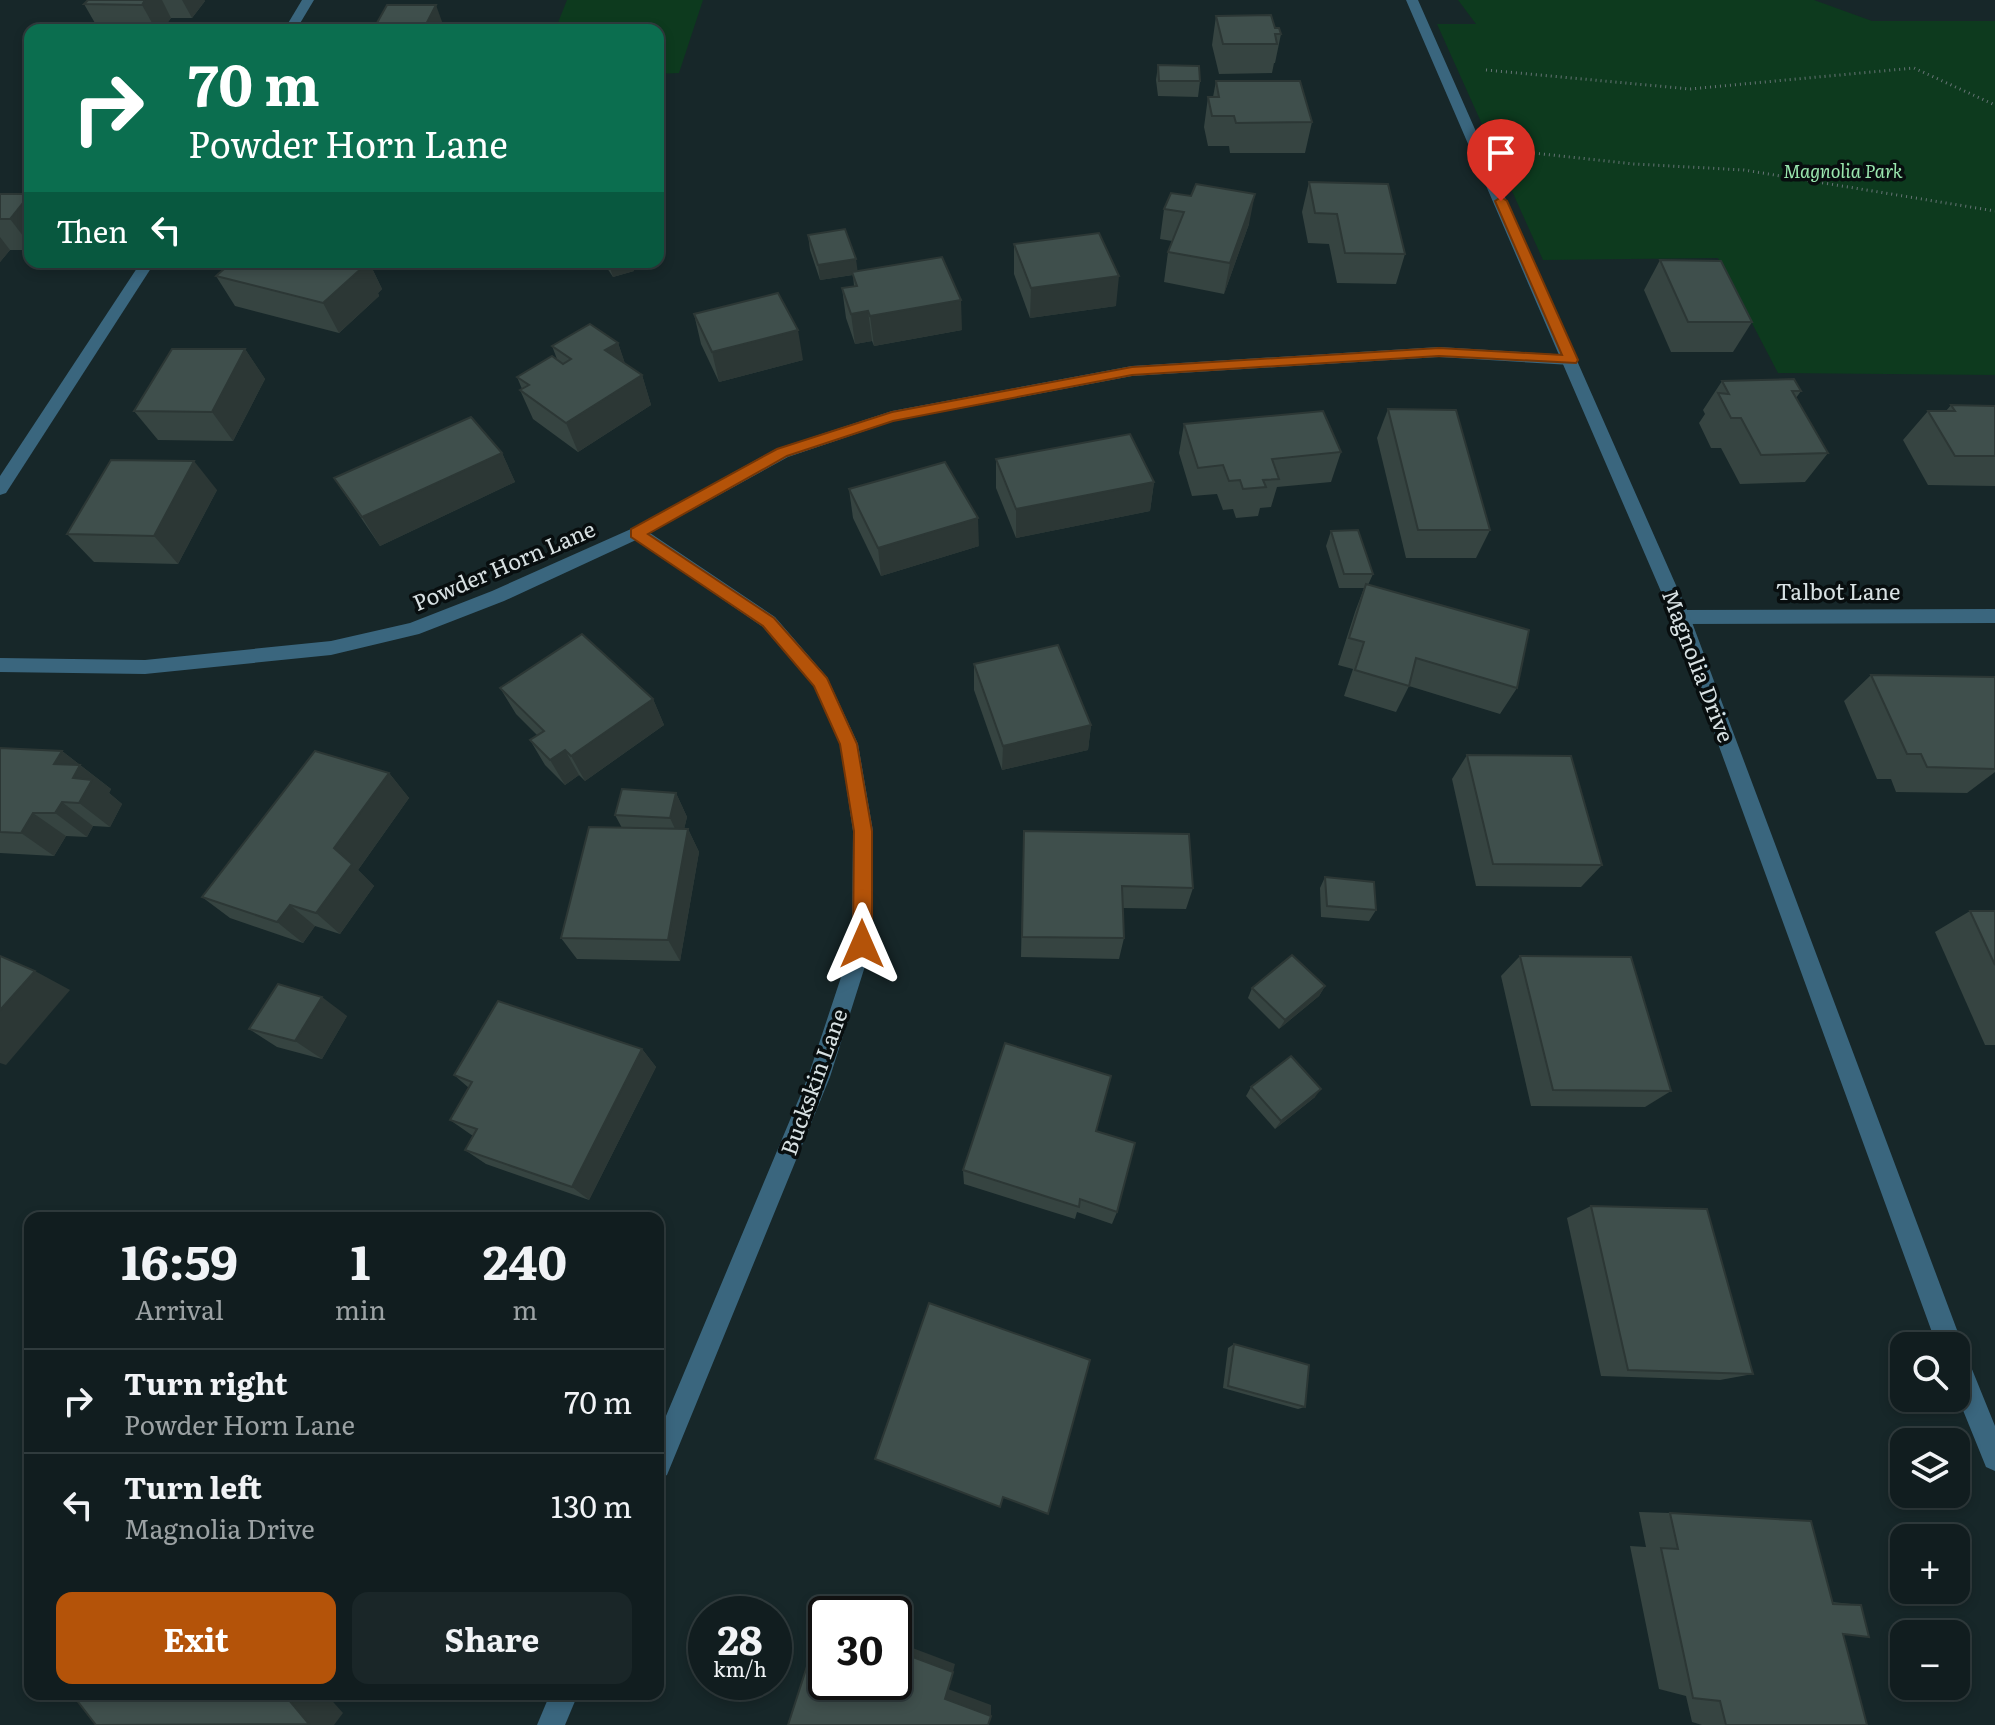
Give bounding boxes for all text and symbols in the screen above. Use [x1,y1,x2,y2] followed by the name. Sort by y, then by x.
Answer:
[188,40,320,123] text: 70 m
[56,56,160,160] icon: right
[188,116,508,169] text: Powder Horn Lane
[1467,119,1535,201] pin
[1479,131,1523,175] icon: arrive
[1783,157,1903,184] park label: Magnolia Park
[56,208,128,252] text: Then
[144,208,188,252] icon: left
[407,511,600,618] street label: Powder Horn Lane
[1776,574,1900,607] street label: Talbot Lane
[1655,584,1744,747] street label: Magnolia Drive
[820,902,904,986] position arrow
[771,1004,854,1159] street label: Buckskin Lane
[121,1224,238,1295] text: 16:59
[350,1224,370,1295] text: 1
[483,1224,567,1295] text: 240
[135,1289,224,1328] text: Arrival
[335,1289,386,1328] text: min
[512,1289,538,1328] text: m
[1890,1332,1970,1700] map controls
[1890,1332,1970,1412] button: search
[124,1360,288,1404] text: Turn right
[56,1379,100,1423] icon: right
[564,1379,632,1423] text: 70 m
[124,1404,355,1443] text: Powder Horn Lane
[1890,1428,1970,1508] button: layers
[124,1464,262,1508] text: Turn left
[56,1483,100,1527] icon: left
[551,1483,632,1527] text: 130 m
[124,1508,315,1547] text: Magnolia Drive
[1890,1524,1970,1604] button: +
[56,1592,336,1684] button: Exit
[352,1592,632,1684] button: Share
[808,1596,912,1700] speed limit sign: 30
[717,1608,763,1667] text: 28
[1890,1620,1970,1700] button: −
[713,1653,767,1683] text: km/h

